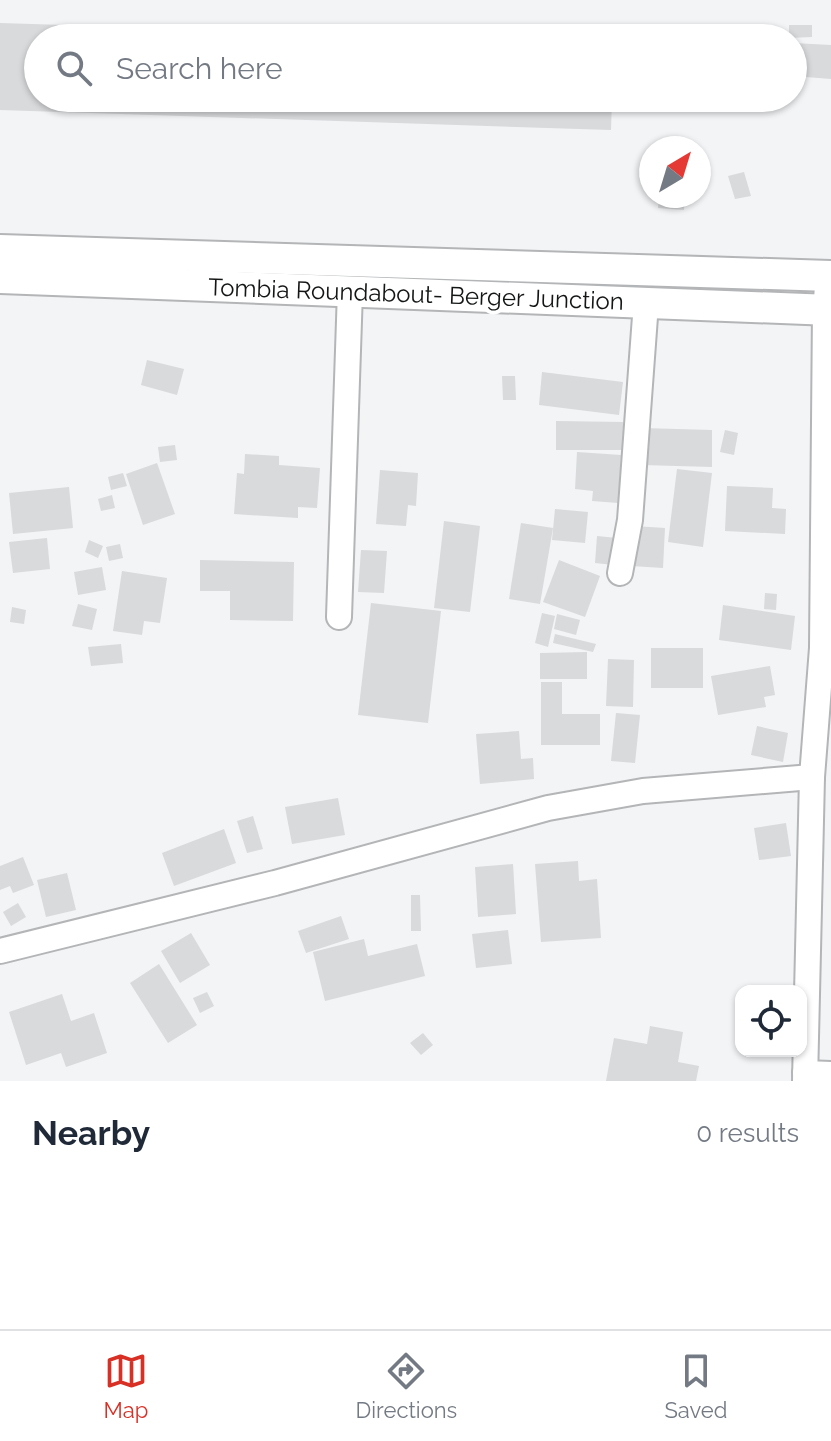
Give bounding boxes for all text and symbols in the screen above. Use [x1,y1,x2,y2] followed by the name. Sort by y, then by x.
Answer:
[24,24,807,112] search box
[52,46,96,90] icon: search
[116,51,283,86] text: Search here
[639,136,711,208] north arrow
[208,272,624,316] street label: Tombia Roundabout- Berger Junction
[735,985,807,1057] map controls
[735,985,807,1057] button: locate
[32,1113,150,1153] text: Nearby
[696,1118,799,1148] text: 0 results
[104,1349,148,1423] tab: Map
[356,1349,457,1423] tab: Directions
[664,1349,727,1423] tab: Saved

